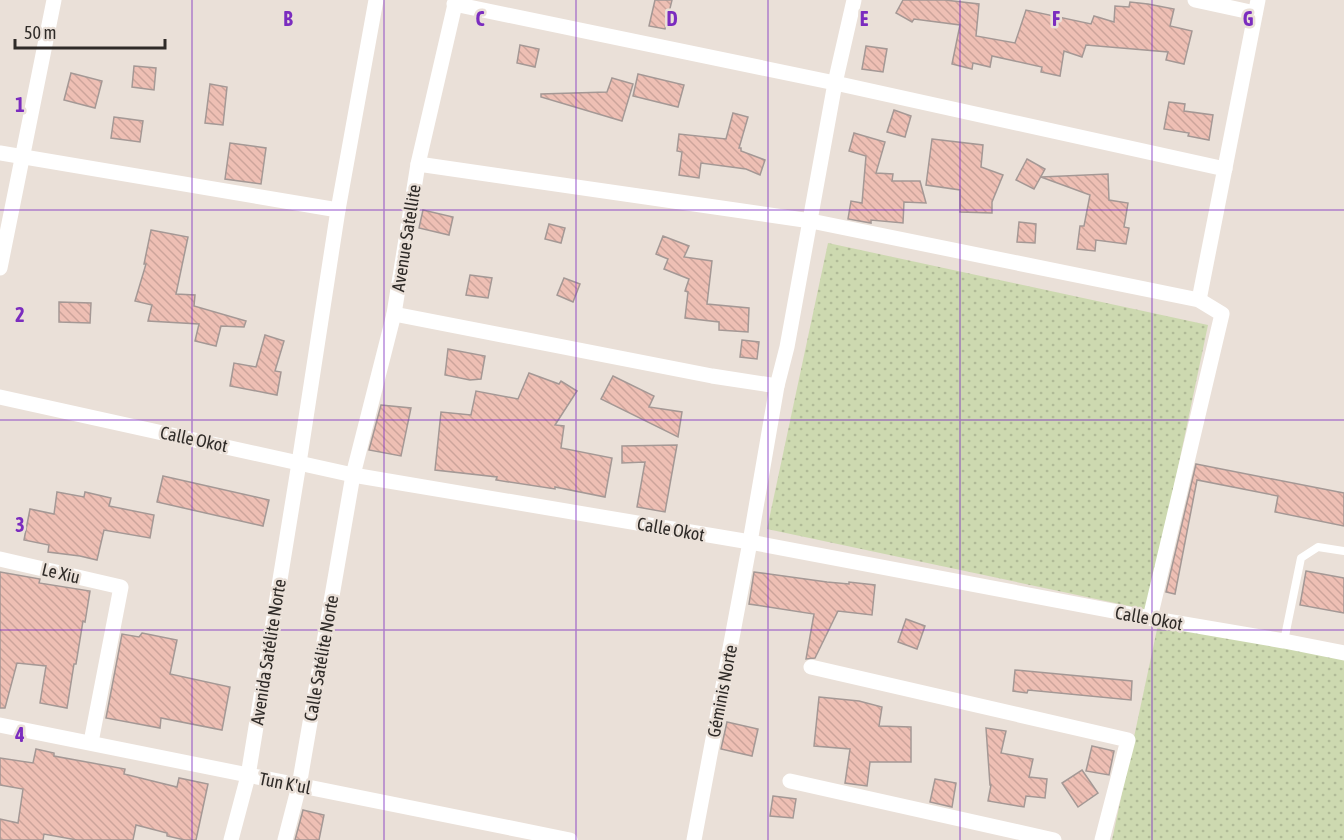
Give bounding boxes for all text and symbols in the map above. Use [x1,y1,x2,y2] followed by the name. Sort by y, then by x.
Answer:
[283,7,293,30] text: B
[476,7,485,30] text: C
[666,7,678,30] text: D
[860,7,869,30] text: E
[1052,7,1060,30] text: F
[1243,7,1254,30] text: G
[15,12,165,50] scale bar
[24,22,56,43] text: 50 m
[15,93,25,116] text: 1
[387,183,425,293] street label: Avenue Satellite
[15,303,25,326] text: 2
[158,422,230,456] street label: Calle Okot
[15,513,25,536] text: 3
[636,513,706,545] street label: Calle Okot
[40,558,82,588] street label: Le Xiu
[246,578,290,726] street label: Avenida Satélite Norte
[300,593,342,723] street label: Calle Satélite Norte
[1114,602,1184,634] street label: Calle Okot
[703,643,741,739] street label: Géminis Norte
[14,723,25,746] text: 4
[257,768,313,798] street label: Tun K'ul

